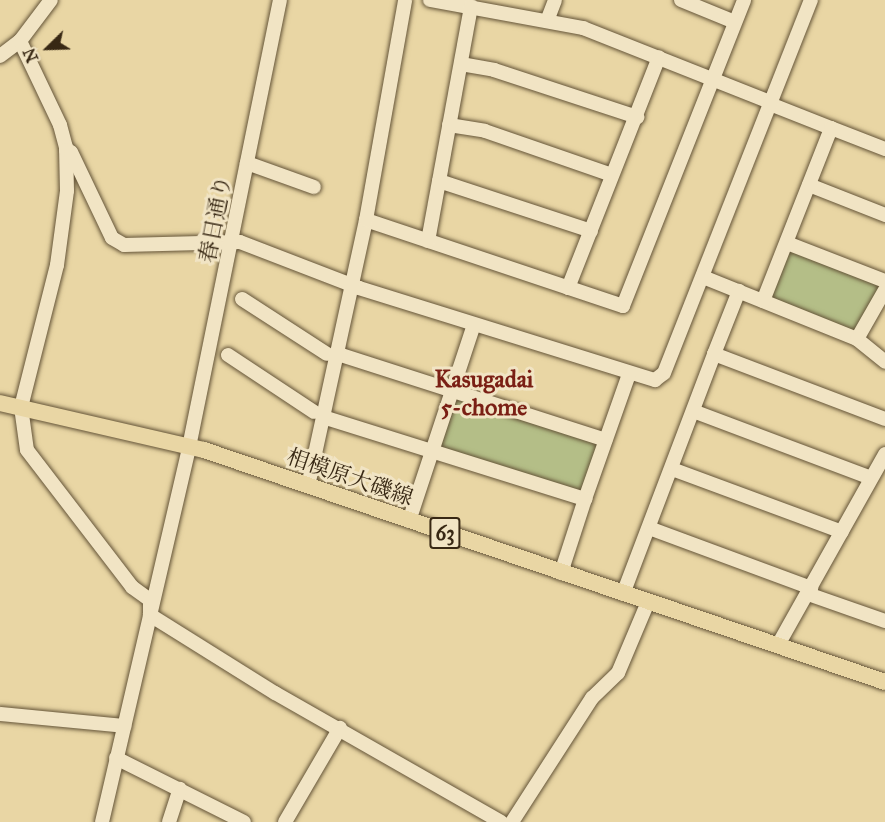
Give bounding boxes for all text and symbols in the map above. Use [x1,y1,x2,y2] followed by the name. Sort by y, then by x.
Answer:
[18,18,78,78] north arrow
[20,45,42,65] text: N
[194,173,236,265] street label: 春日通り
[435,366,533,422] district label: Kasugadai 5-chome
[283,443,417,511] street label: 相模原大磯線
[428,515,462,551] road number: 63

